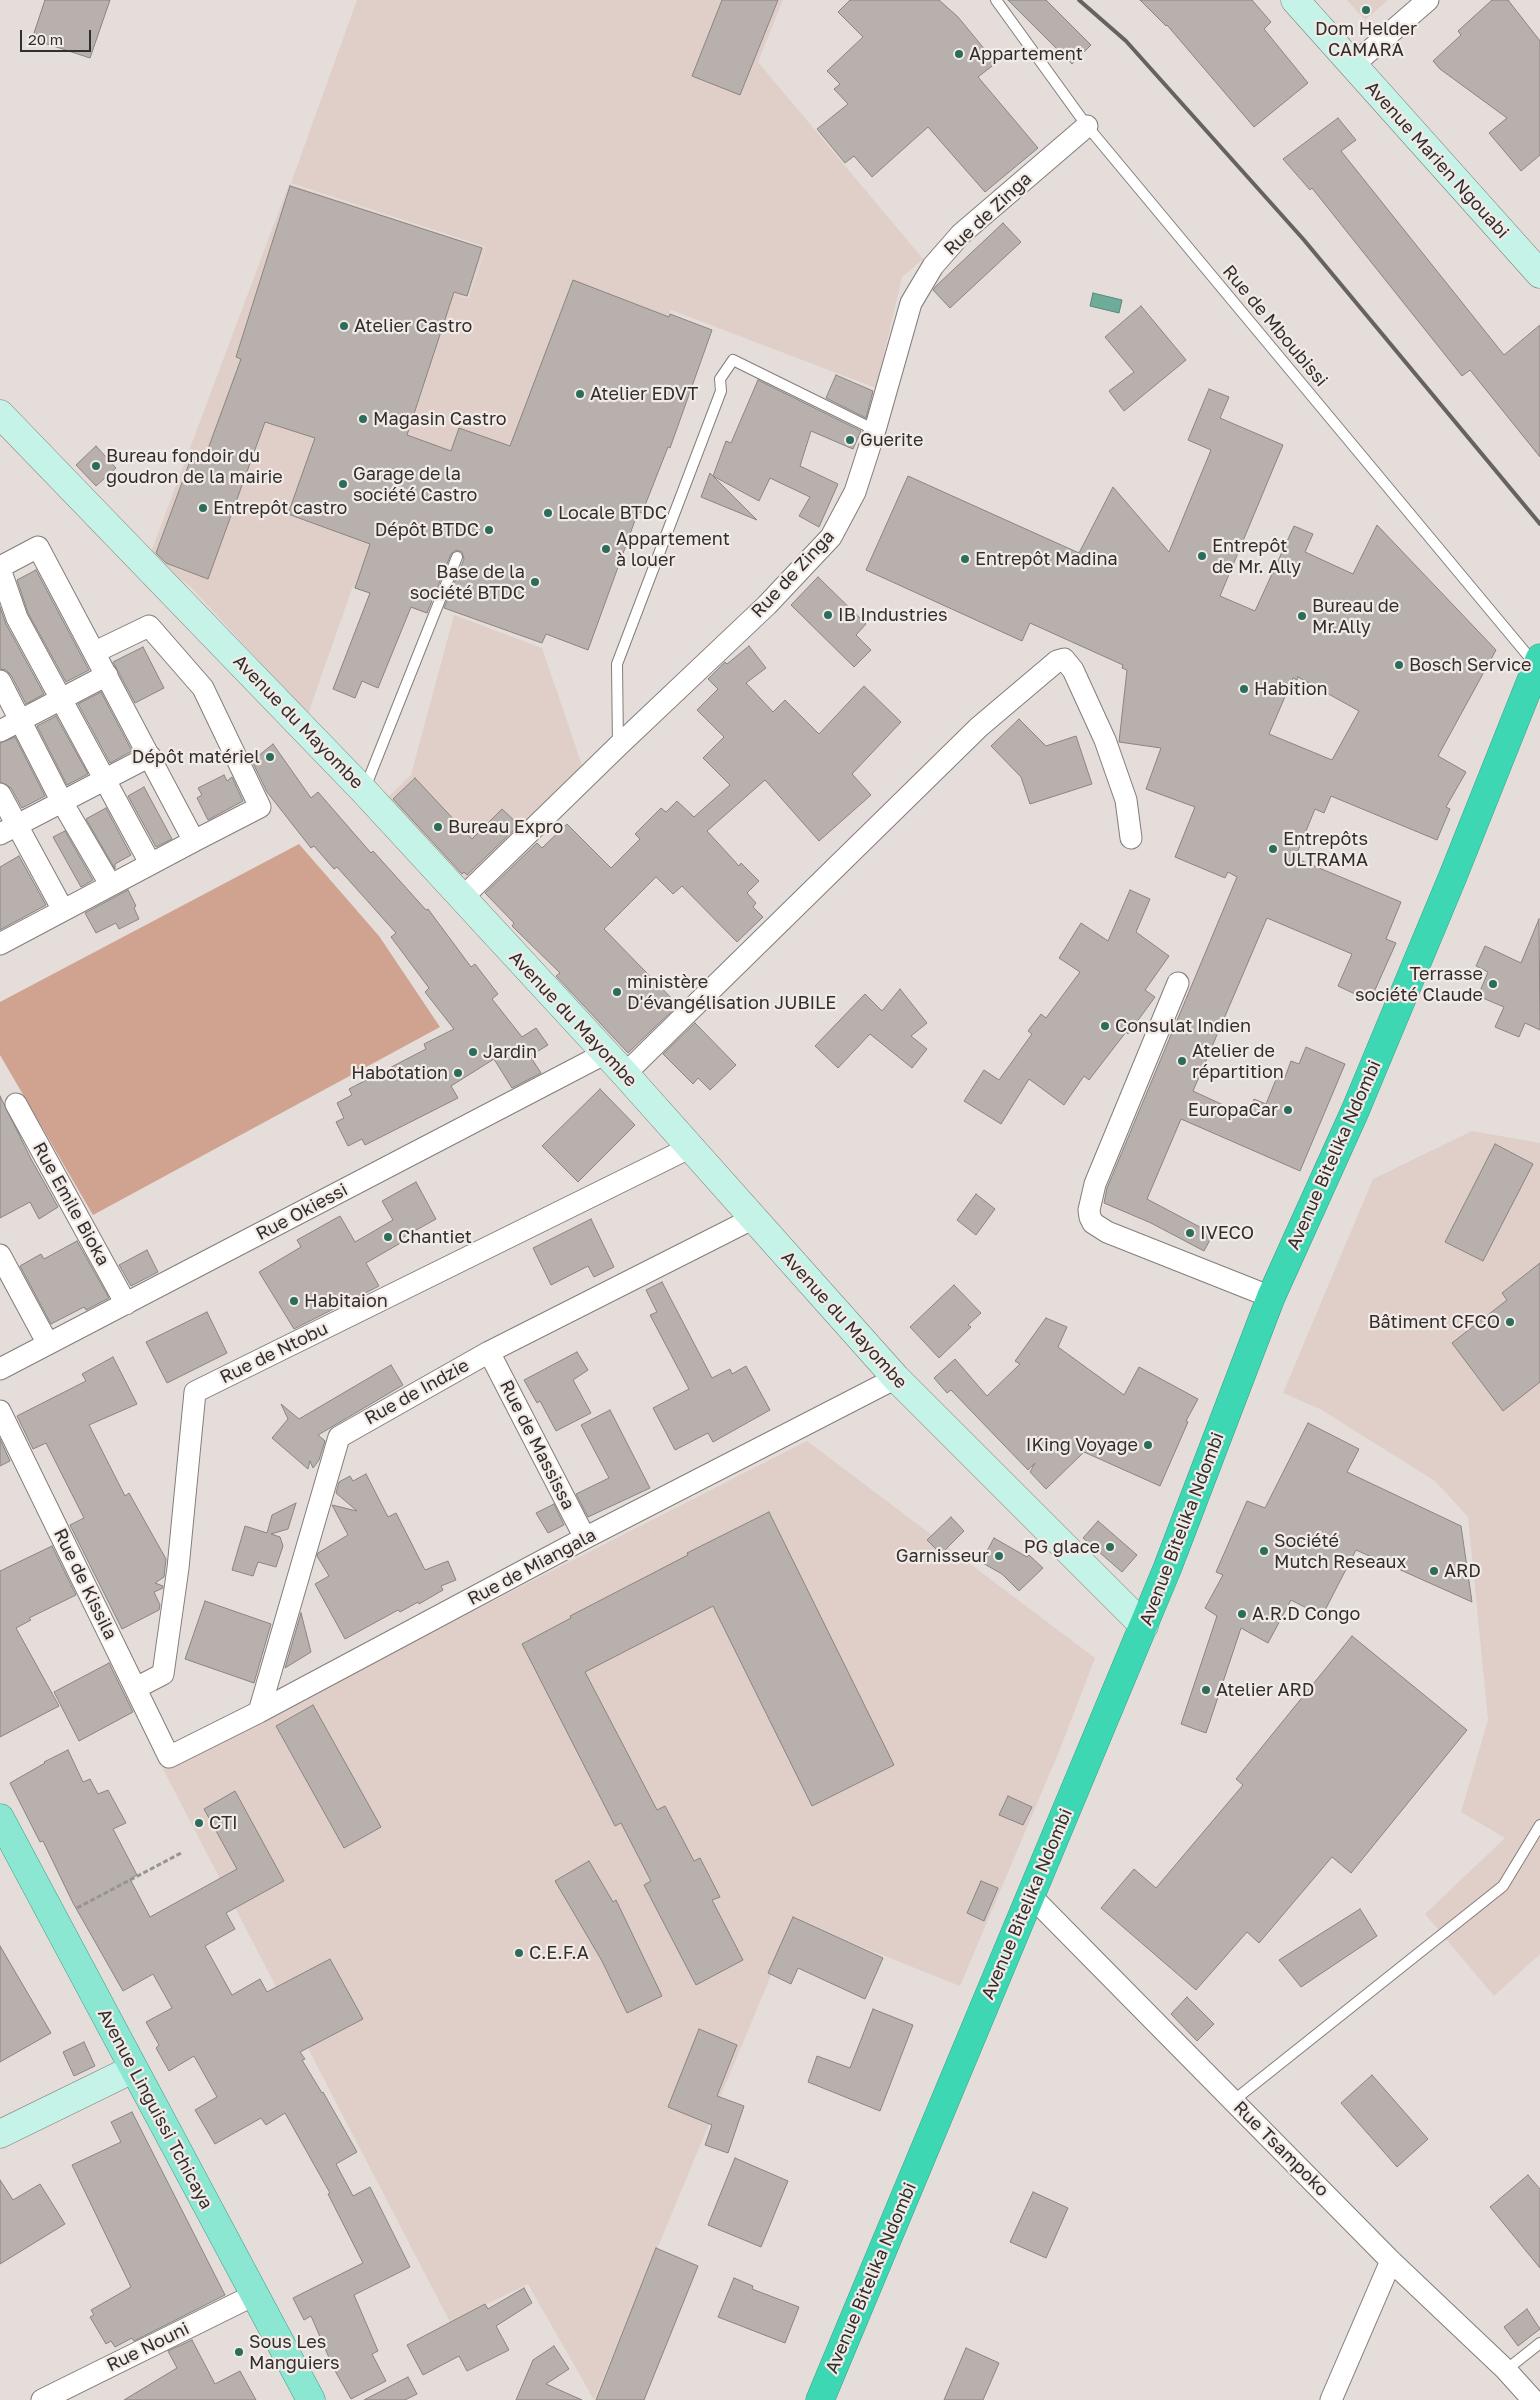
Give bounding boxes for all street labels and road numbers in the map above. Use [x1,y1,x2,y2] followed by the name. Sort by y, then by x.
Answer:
[1361,77,1513,243] street label: Avenue Marien Ngouabi
[940,168,1036,260] street label: Rue de Zinga
[1218,261,1332,391] street label: Rue de Mboubissi
[747,526,839,622] street label: Rue de Zinga
[228,651,368,793] street label: Avenue du Mayombe
[504,947,642,1091] street label: Avenue du Mayombe
[1282,1057,1386,1253] street label: Avenue Bitelika Ndombi
[28,1138,114,1270] street label: Rue Emile Bioka
[253,1179,351,1245] street label: Rue Okiessi
[777,1247,911,1393] street label: Avenue du Mayombe
[217,1318,331,1388] street label: Rue de Ntobu
[361,1354,473,1430] street label: Rue de Indzie
[495,1377,579,1513] street label: Rue de Massissa
[1135,1429,1229,1629] street label: Avenue Bitelika Ndombi
[464,1524,600,1610] street label: Rue de Miangala
[49,1525,121,1643] street label: Rue de Kissila
[977,1805,1077,2003] street label: Avenue Bitelika Ndombi
[93,2005,217,2213] street label: Avenue Linguissi Tchicaya
[1229,2097,1333,2201] street label: Rue Tsampoko
[821,2179,921,2377] street label: Avenue Bitelika Ndombi
[103,2318,193,2376] street label: Rue Nouni

